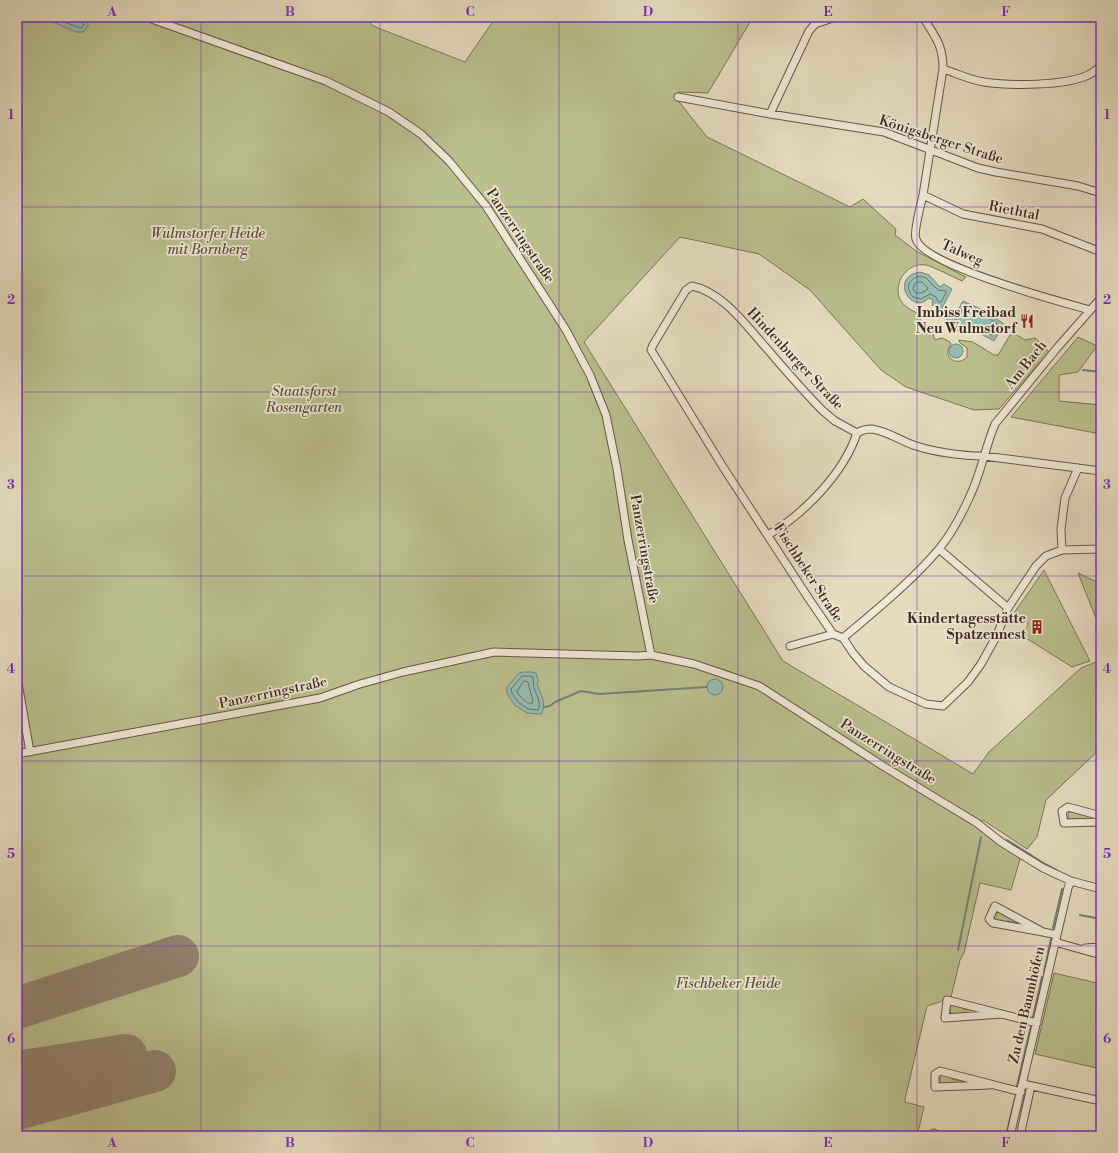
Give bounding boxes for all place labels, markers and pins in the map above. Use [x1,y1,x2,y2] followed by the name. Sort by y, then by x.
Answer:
[916,304,1018,338] place label: Imbiss Freibad Neu Wulmstorf
[1019,313,1035,329] restaurant icon: Imbiss Freibad Neu Wulmstorf
[907,610,1027,644] place label: Kindertagesstätte Spatzennest
[1029,619,1045,635] building icon: Kindertagesstätte Spatzennest

